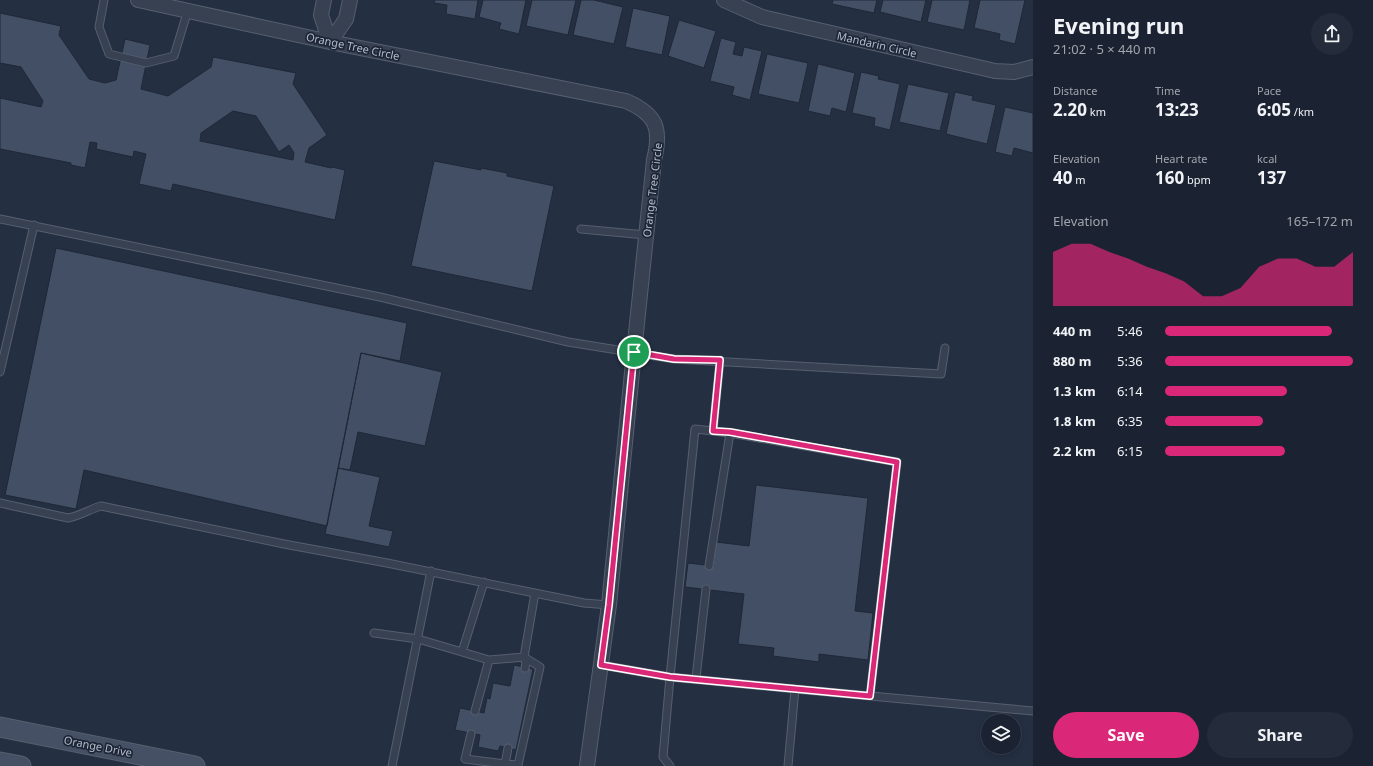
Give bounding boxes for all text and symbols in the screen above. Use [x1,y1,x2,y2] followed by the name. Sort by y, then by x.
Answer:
[1053,10,1184,40] text: Evening run
[1311,13,1353,55] button: share
[836,28,918,60] street label: Mandarin Circle
[305,29,401,63] street label: Orange Tree Circle
[1053,40,1156,58] text: 21:02 · 5 × 440 m
[1053,83,1098,98] text: Distance
[1155,83,1180,98] text: Time
[1257,83,1281,98] text: Pace
[1053,98,1087,121] text: 2.20
[1155,98,1199,121] text: 13:23
[1257,98,1291,121] text: 6:05
[1087,104,1106,119] text: km
[1291,104,1314,119] text: /km
[639,142,665,238] street label: Orange Tree Circle
[1053,151,1100,166] text: Elevation
[1155,151,1208,166] text: Heart rate
[1257,151,1277,166] text: kcal
[1053,166,1072,189] text: 40
[1155,166,1184,189] text: 160
[1257,166,1286,189] text: 137
[1072,172,1086,187] text: m
[1184,172,1211,187] text: bpm
[1053,212,1109,230] text: Elevation
[1286,212,1353,230] text: 165–172 m
[1053,322,1091,340] text: 440 m
[1117,322,1143,340] text: 5:46
[617,335,651,369] pin
[623,341,645,363] icon: arrive
[1053,352,1091,370] text: 880 m
[1117,352,1143,370] text: 5:36
[1053,382,1096,400] text: 1.3 km
[1117,382,1143,400] text: 6:14
[1053,412,1096,430] text: 1.8 km
[1117,412,1143,430] text: 6:35
[1053,442,1096,460] text: 2.2 km
[1117,442,1143,460] text: 6:15
[1053,712,1199,758] button: Save
[1207,712,1353,758] button: Share
[981,714,1021,754] map controls
[981,714,1021,754] button: layers
[63,732,133,760] street label: Orange Drive

